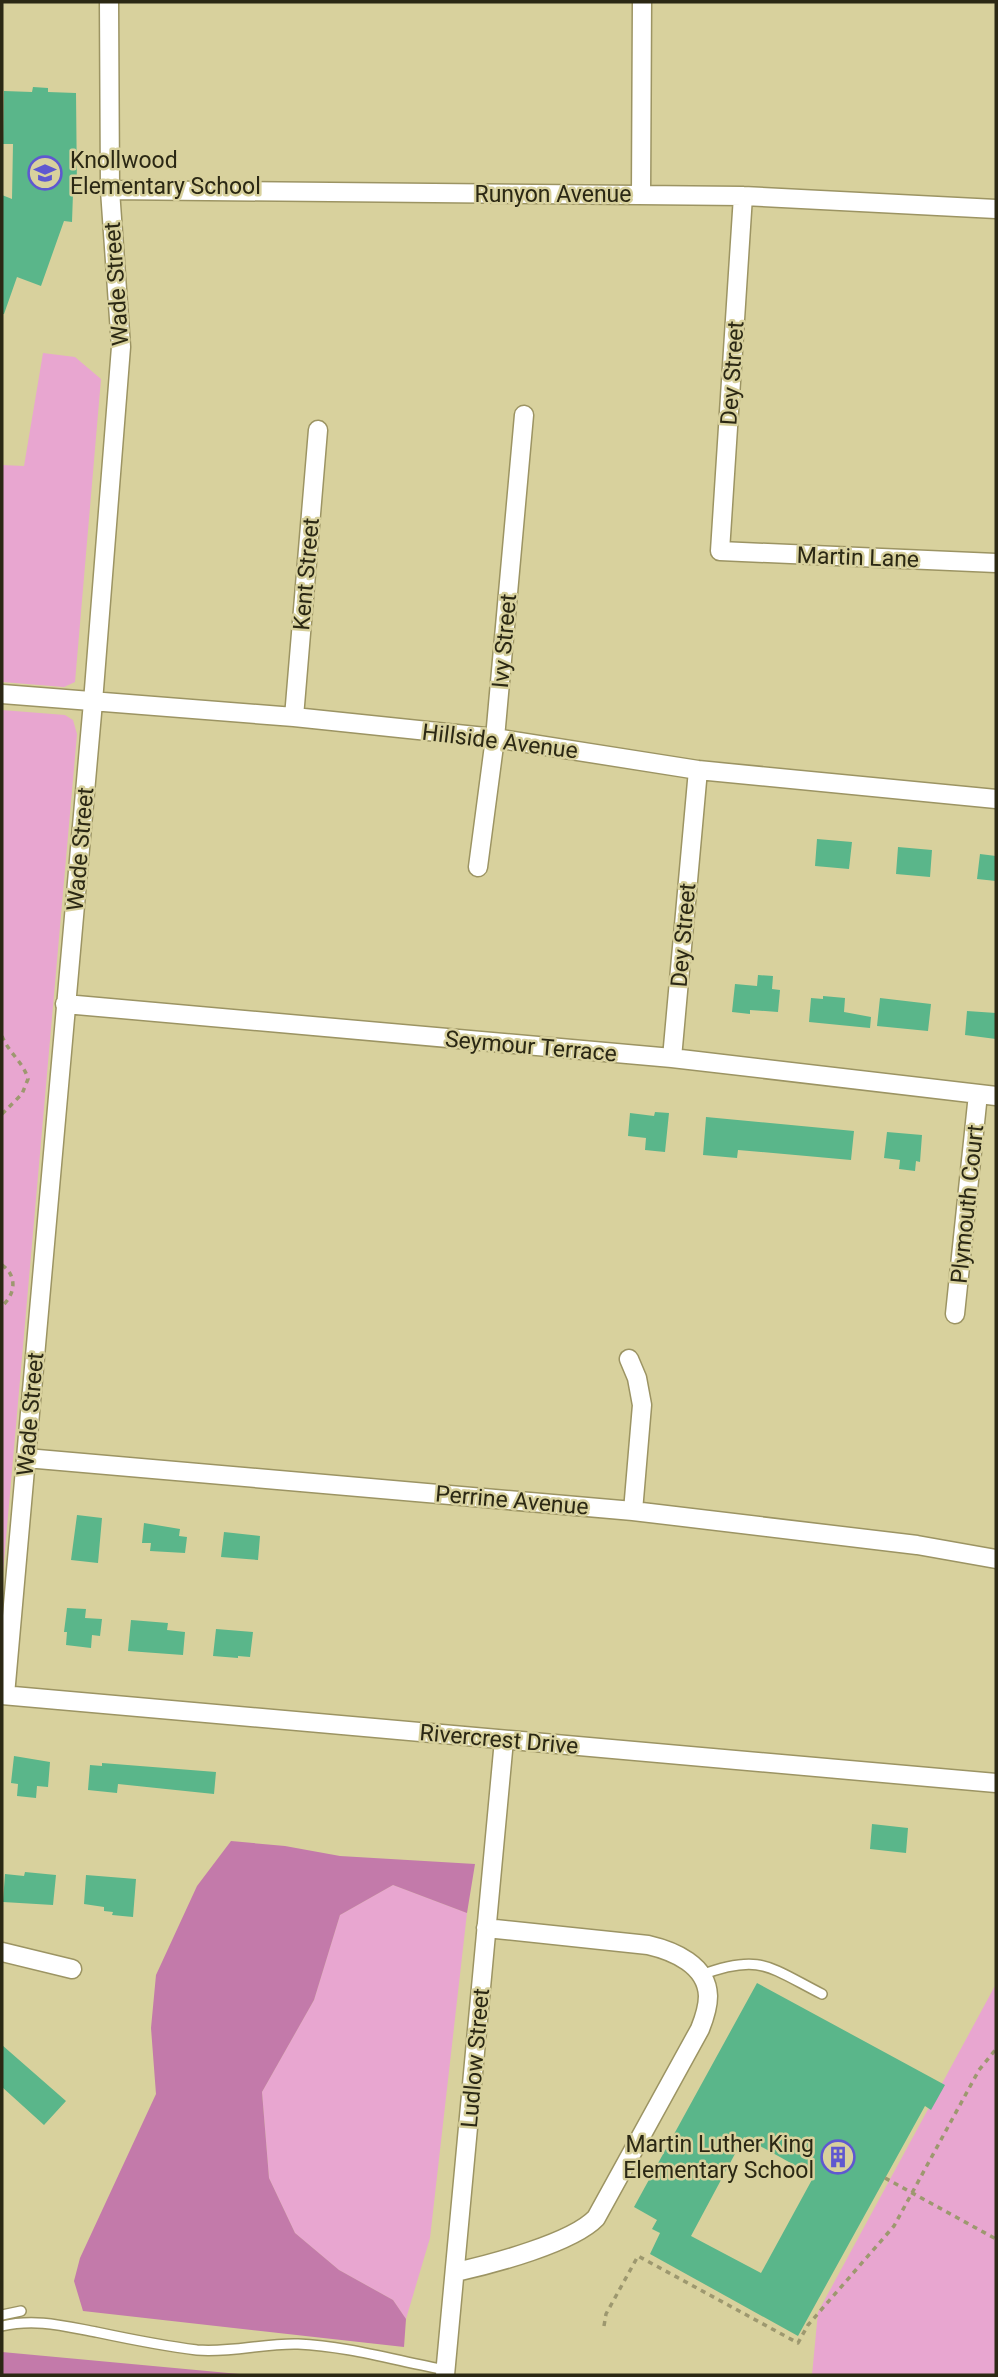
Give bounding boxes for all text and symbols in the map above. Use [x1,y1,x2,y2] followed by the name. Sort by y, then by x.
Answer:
[70,147,261,200] place label: Knollwood Elementary School
[26,154,64,192] school or university icon: Knollwood Elementary School
[474,181,632,208] street label: Runyon Avenue
[99,221,134,347] street label: Wade Street
[715,320,750,426] street label: Dey Street
[288,517,325,631] street label: Kent Street
[796,542,920,573] street label: Martin Lane
[487,593,522,689] street label: Ivy Street
[421,719,579,764] street label: Hillside Avenue
[62,786,99,912] street label: Wade Street
[665,882,701,988] street label: Dey Street
[444,1026,618,1067] street label: Seymour Terrace
[946,1123,989,1285] street label: Plymouth Court
[12,1351,49,1477] street label: Wade Street
[434,1480,590,1521] street label: Perrine Avenue
[419,1719,579,1760] street label: Rivercrest Drive
[456,1987,495,2129] street label: Ludlow Street
[623,2131,814,2184] place label: Martin Luther King Elementary School
[819,2138,857,2176] building icon: Martin Luther King Elementary School

